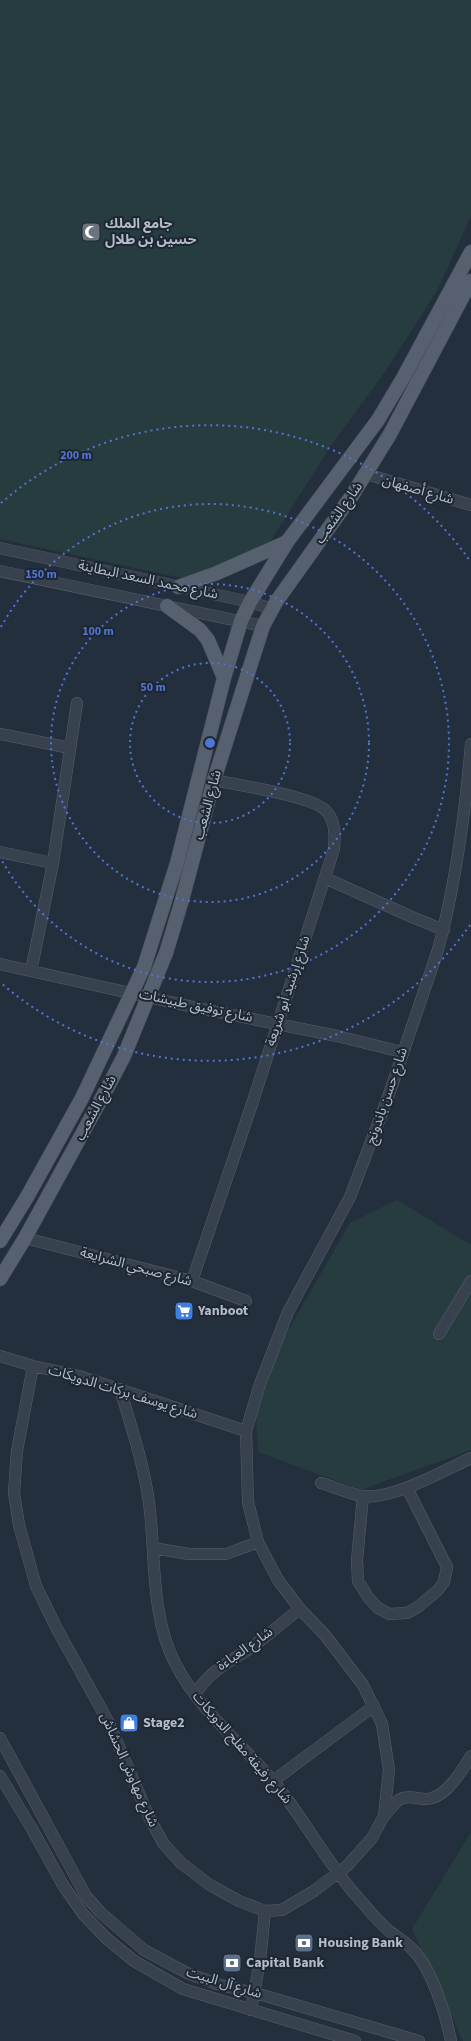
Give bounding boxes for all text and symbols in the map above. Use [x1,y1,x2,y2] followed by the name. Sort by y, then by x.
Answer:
[105,214,197,250] place label: جامع الملك حسين بن طلال
[80,221,102,243] mosque icon: جامع الملك حسين بن طلال
[60,447,92,464] text: 200 m
[380,470,456,510] street label: شارع أصفهان
[310,478,368,548] street label: شارع الشعب
[76,555,220,605] street label: شارع محمد السعد البطاينة
[25,566,57,583] text: 150 m
[82,623,114,640] text: 100 m
[140,679,166,696] text: 50 m
[203,736,217,750] centre of rings
[189,768,227,842] street label: شارع الشعب
[261,933,315,1049] street label: شارع إرشيد أبو شريعة
[137,984,255,1028] street label: شارع توفيق طبيشات
[361,1045,413,1147] street label: شارع حسن باندونج
[70,1072,122,1144] street label: شارع الشعب
[78,1242,194,1292] street label: شارع صبحي الشرايعة
[173,1300,195,1322] supermarket icon: Yanboot
[197,1301,249,1321] place label: Yanboot
[46,1360,200,1424] street label: شارع يوسف بركات الدويكات
[213,1622,277,1676] street label: شارع العباءة
[187,1687,297,1809] street label: شارع رفيفة مفلح الدويكات
[95,1710,163,1830] street label: شارع مهاوش الحشاش
[118,1712,140,1734] shop icon: Stage2
[143,1713,185,1733] place label: Stage2
[293,1932,315,1954] bank icon: Housing Bank
[318,1933,403,1953] place label: Housing Bank
[221,1952,243,1974] bank icon: Capital Bank
[246,1953,325,1973] place label: Capital Bank
[184,1962,264,2004] street label: شارع آل البيت

